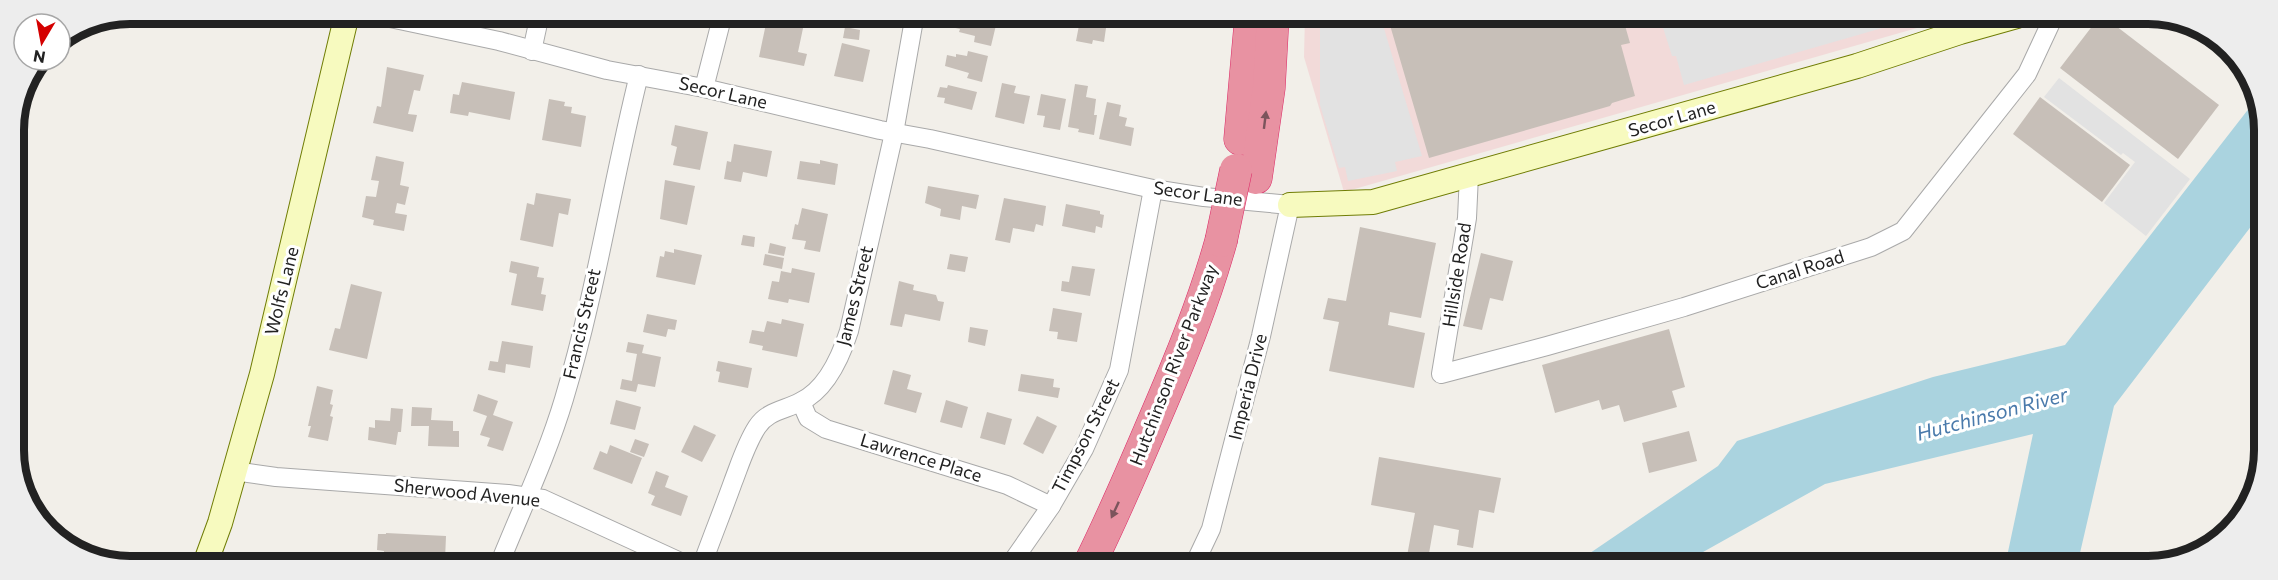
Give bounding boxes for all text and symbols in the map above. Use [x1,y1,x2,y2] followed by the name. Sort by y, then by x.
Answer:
[12,12,72,72] north arrow
[32,47,47,68] text: N
[677,71,769,113] street label: Secor Lane
[1625,95,1718,141] street label: Secor Lane
[1260,110,1269,129] one-way arrow
[1152,176,1244,210] street label: Secor Lane
[1437,221,1475,329] street label: Hillside Road
[831,243,877,348] street label: James Street
[259,244,303,337] street label: Wolfs Lane
[1753,244,1847,294] street label: Canal Road
[1124,261,1222,468] street label: Hutchinson River Parkway
[558,266,604,381] street label: Francis Street
[1223,331,1271,442] street label: Imperia Drive
[1047,374,1123,497] street label: Timpson Street
[1913,381,2071,445] water label: Hutchinson River
[858,428,985,486] street label: Lawrence Place
[393,473,541,511] street label: Sherwood Avenue
[1110,501,1119,518] one-way arrow

